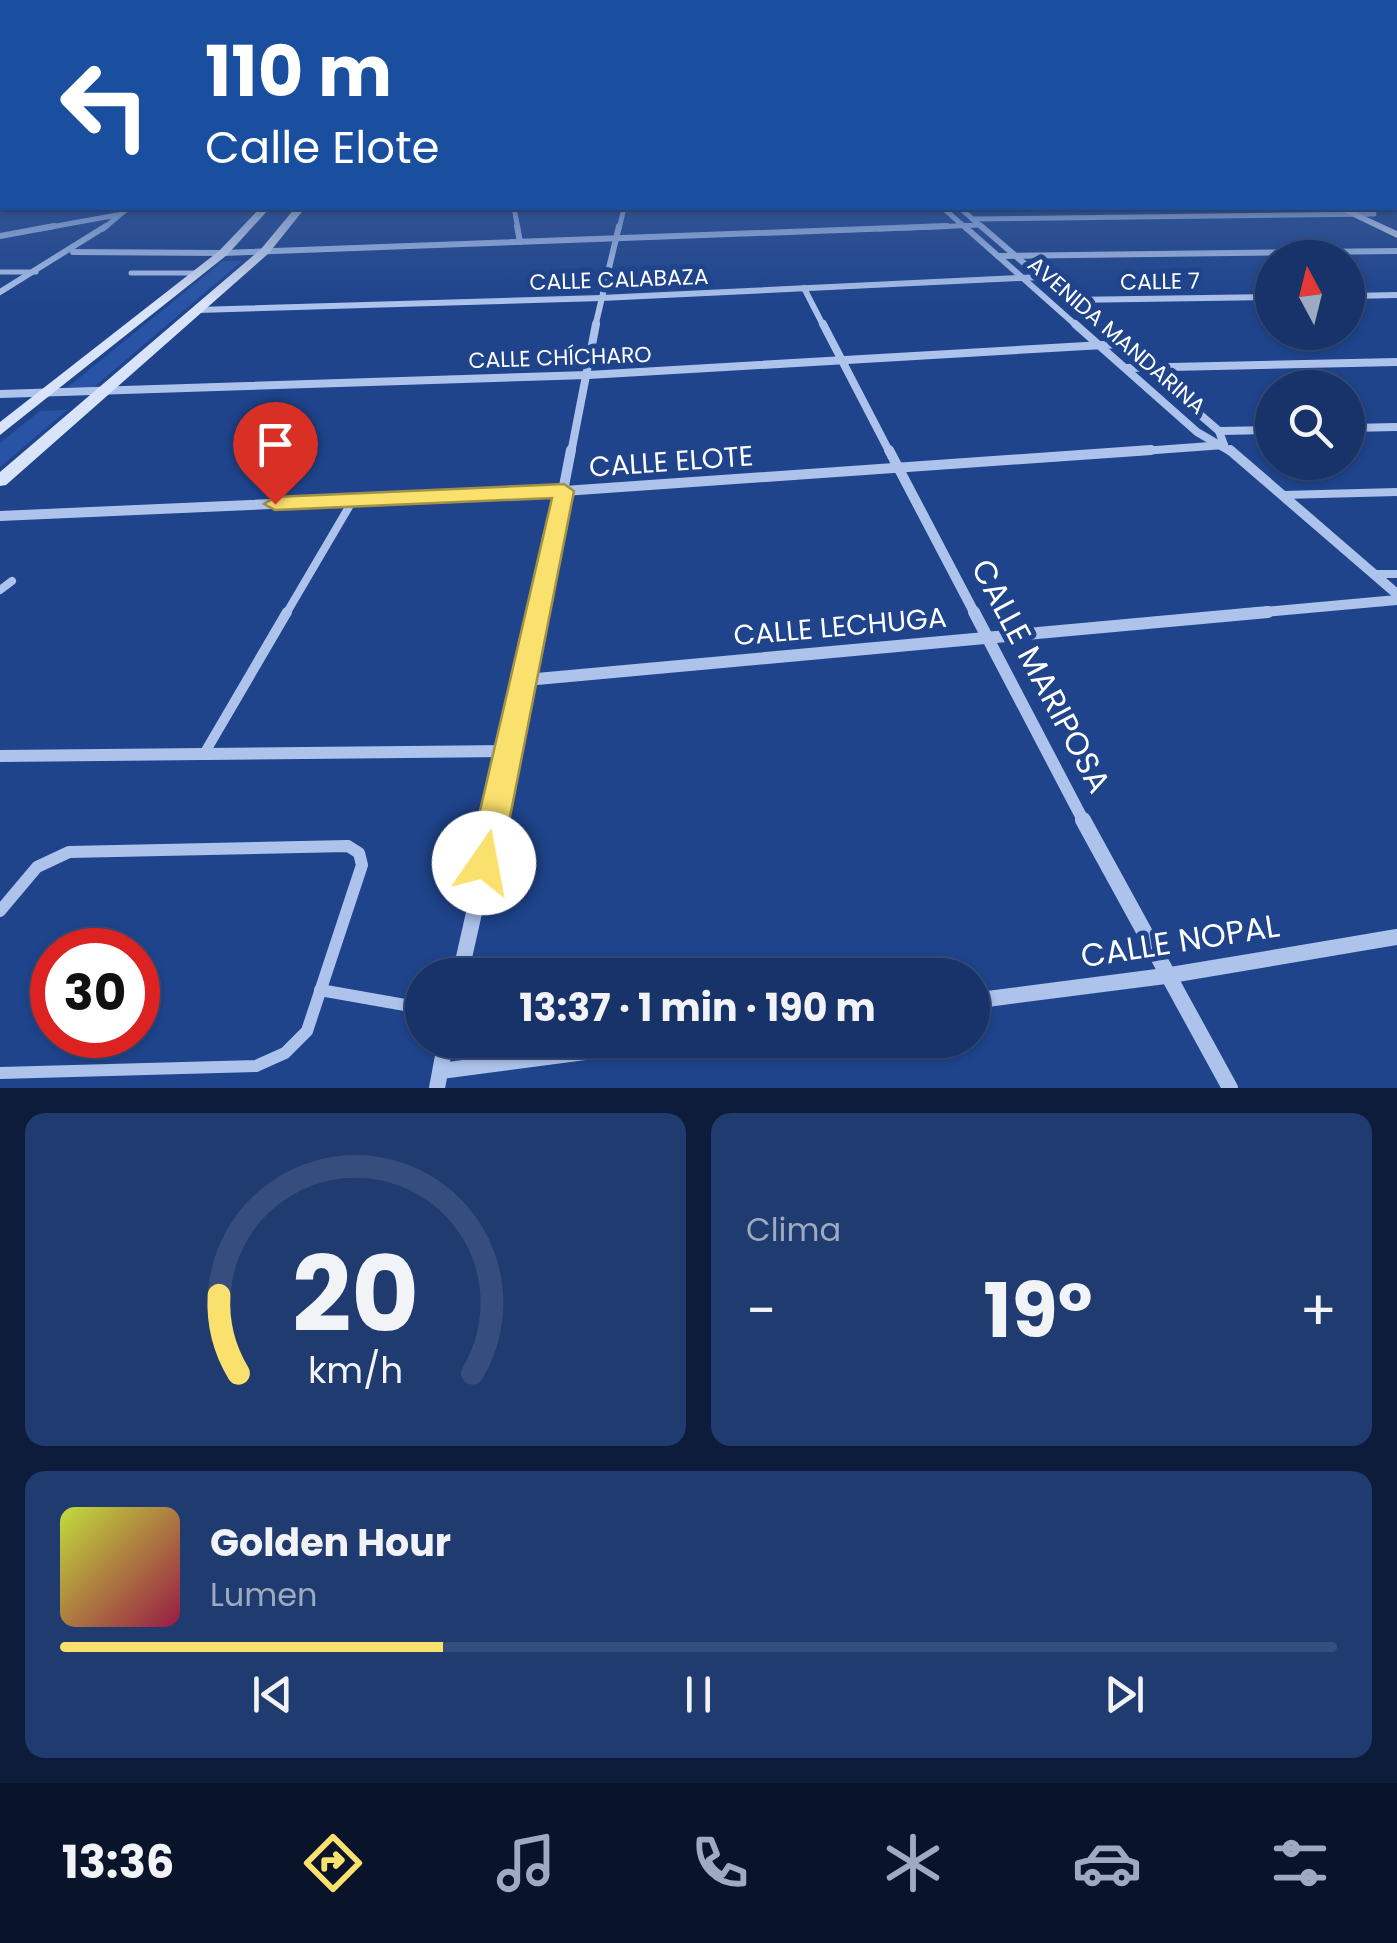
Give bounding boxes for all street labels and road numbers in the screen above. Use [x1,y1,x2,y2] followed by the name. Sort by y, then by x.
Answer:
[1021,249,1213,422] street label: AVENIDA MANDARINA
[529,261,709,298] street label: CALLE CALABAZA
[1120,265,1200,298] street label: CALLE 7
[468,339,652,376] street label: CALLE CHÍCHARO
[588,436,754,487] street label: CALLE ELOTE
[961,551,1122,801] street label: CALLE MARIPOSA
[732,598,948,655] street label: CALLE LECHUGA
[1077,903,1283,978] street label: CALLE NOPAL

